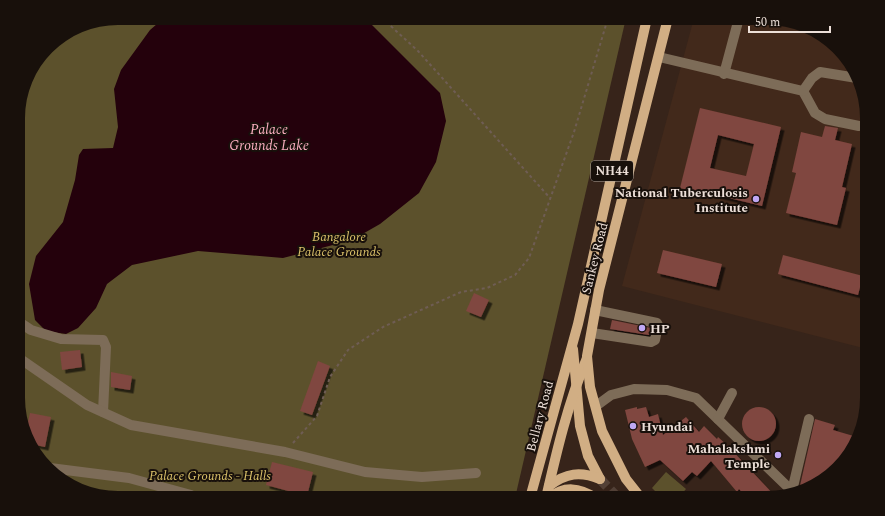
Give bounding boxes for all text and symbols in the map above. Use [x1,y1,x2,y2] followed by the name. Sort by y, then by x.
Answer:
[749,8,830,34] scale bar
[755,13,780,32] text: 50 m
[229,119,309,156] water label: Palace Grounds Lake
[591,161,633,181] road number: NH44
[615,183,748,218] place label: National Tuberculosis Institute
[751,194,761,204] marker: National Tuberculosis Institute
[576,220,614,296] street label: Sankey Road
[297,227,381,262] park label: Bangalore Palace Grounds
[650,319,670,339] place label: HP
[637,323,647,333] marker: HP
[521,378,559,454] street label: Bellary Road
[641,417,693,437] place label: Hyundai
[628,421,638,431] marker: Hyundai
[687,439,770,474] place label: Mahalakshmi Temple
[773,450,783,460] marker: Mahalakshmi Temple
[149,466,271,486] park label: Palace Grounds - Halls

